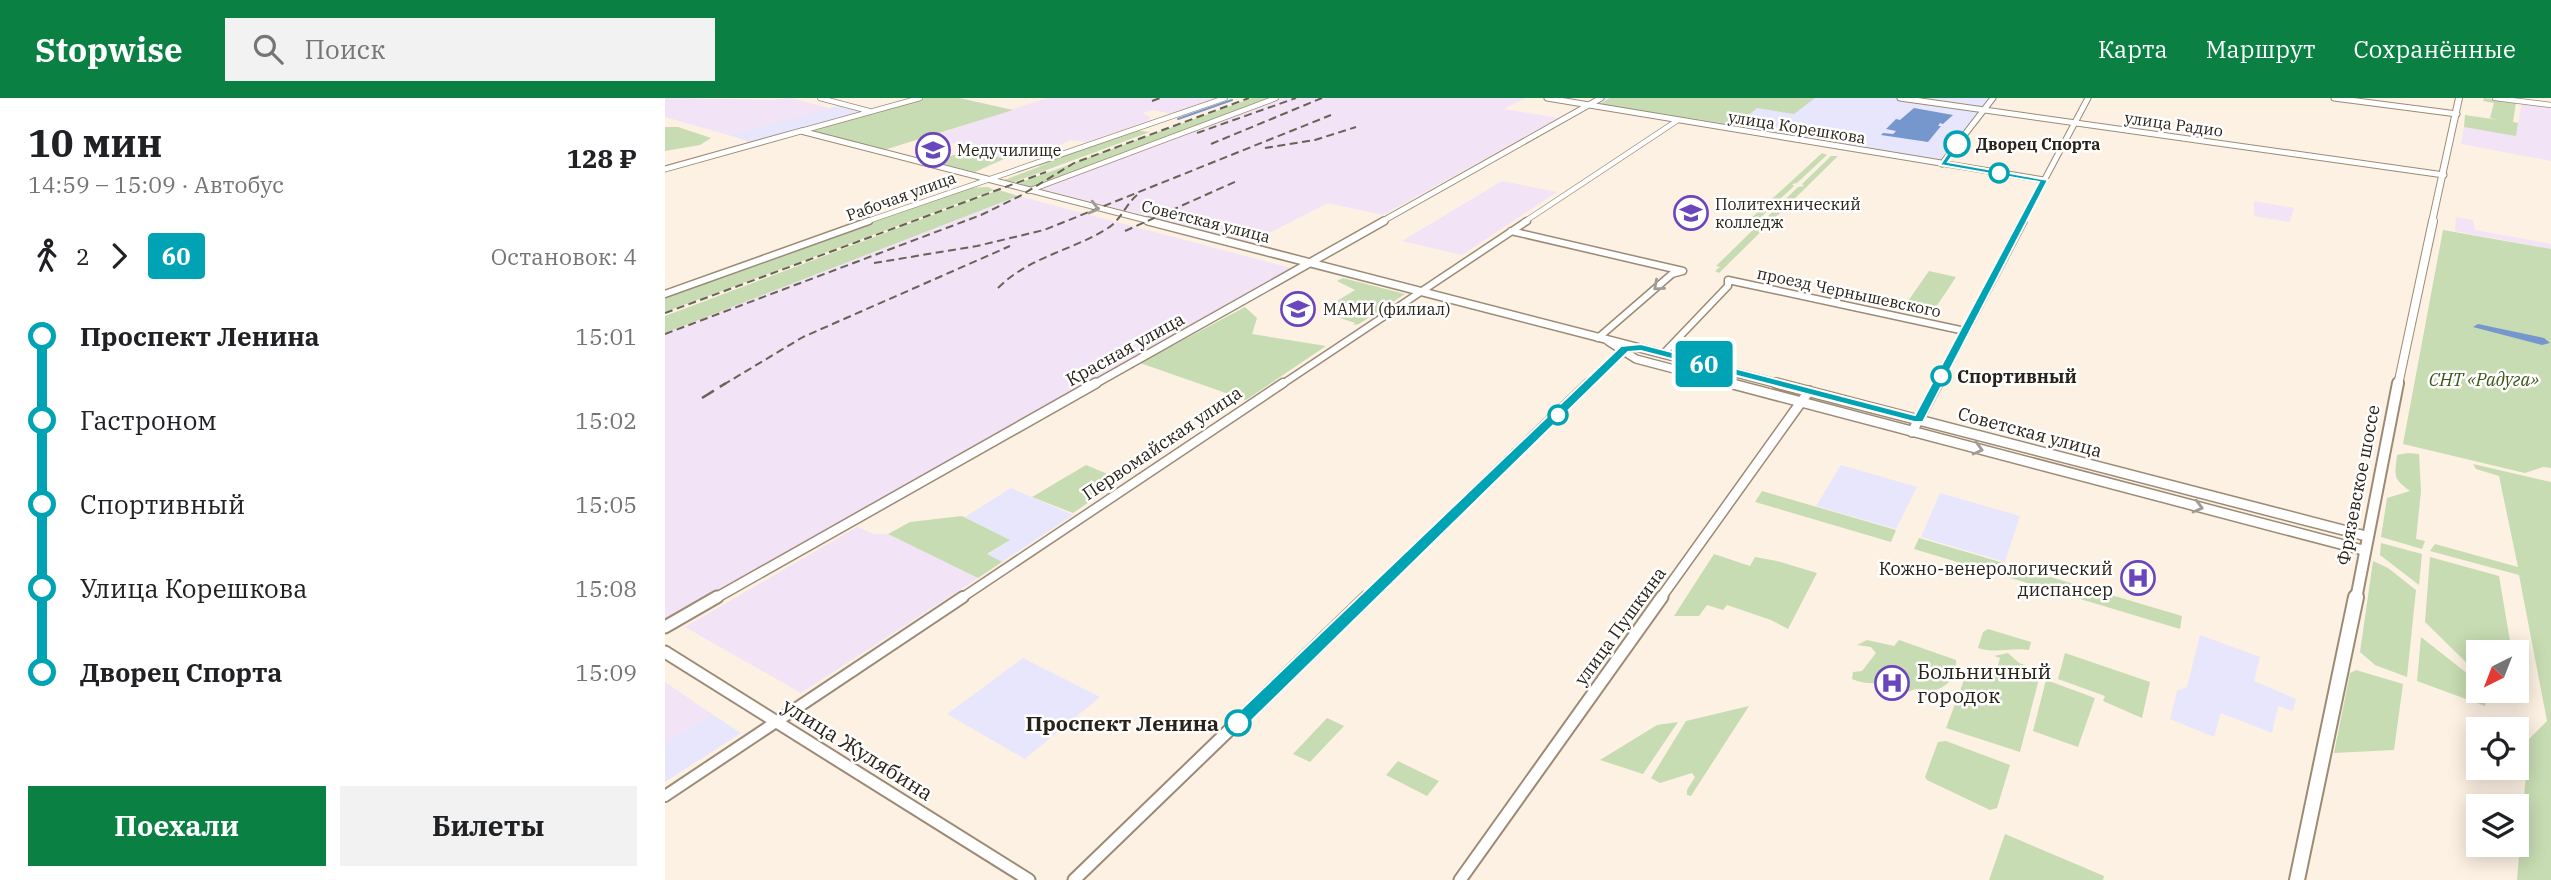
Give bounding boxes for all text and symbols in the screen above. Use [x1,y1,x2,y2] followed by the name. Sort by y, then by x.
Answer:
[225,18,715,81] search box
[35,28,183,71] text: Stopwise
[249,30,287,68] icon: search
[305,32,385,66] text: Поиск
[2098,33,2168,65] text: Карта
[2206,33,2315,65] text: Маршрут
[2353,33,2516,65] text: Сохранённые
[1727,106,1867,148] street label: улица Корешкова
[2124,107,2224,141] street label: улица Радио
[28,118,162,167] text: 10 мин
[914,131,952,169] school or university icon: Медучилище
[1944,131,1970,157] marker: Дворец Спорта
[1976,134,2101,154] place label: Дворец Спорта
[957,140,1061,160] place label: Медучилище
[566,141,637,175] text: 128 ₽
[1989,163,2009,183] unlabelled marker
[843,167,959,225] street label: Рабочая улица
[28,169,284,199] text: 14:59 – 15:09 · Автобус
[1672,194,1710,232] school or university icon: Политехнический колледж
[1715,194,1861,232] place label: Политехнический колледж
[1140,195,1273,247] street label: Советская улица
[1088,200,1100,214] one-way arrow
[28,237,66,275] icon: walk
[100,237,138,275] icon: forward
[162,240,191,272] text: 60
[76,241,90,271] text: 2
[491,241,637,271] text: Остановок: 4
[1755,263,1943,321] street label: проезд Чернышевского
[1653,278,1666,290] one-way arrow
[1279,290,1317,328] school or university icon: МАМИ (филиал)
[1323,299,1450,319] place label: МАМИ (филиал)
[1062,307,1188,391] street label: Красная улица
[80,319,320,353] text: Проспект Ленина
[575,321,637,351] text: 15:01
[1672,341,1735,387] line badge: 60
[1690,348,1718,380] text: 60
[1957,365,2077,388] place label: Спортивный
[1931,366,1951,386] marker: Спортивный
[2429,368,2539,391] park label: СНТ «Радуга»
[1078,381,1246,505] street label: Первомайская улица
[1955,402,2105,462] street label: Советская улица
[80,403,217,437] text: Гастроном
[2331,403,2385,567] street label: Фрязевское шоссе
[575,405,637,435] text: 15:02
[1548,405,1568,425] unlabelled marker
[1972,441,1984,455] one-way arrow
[80,487,245,521] text: Спортивный
[575,489,637,519] text: 15:05
[2192,499,2204,513] one-way arrow
[1879,557,2113,601] place label: Кожно-венерологический диспансер
[2119,559,2157,597] hospital icon: Кожно-венерологический диспансер
[1569,562,1671,690] street label: улица Пушкина
[80,571,308,605] text: Улица Корешкова
[575,573,637,603] text: 15:08
[2466,640,2529,704] north arrow
[2466,640,2529,857] map controls
[80,655,282,689] text: Дворец Спорта
[575,657,637,687] text: 15:09
[1917,657,2051,709] place label: Больничный городок
[1873,664,1911,702] hospital icon: Больничный городок
[777,691,939,807] street label: улица Жулябина
[1025,709,1219,737] place label: Проспект Ленина
[1225,710,1251,736] marker: Проспект Ленина
[2466,717,2529,780] button: locate
[28,786,326,866] button: Поехали
[340,786,637,866] button: Билеты
[2466,794,2529,857] button: layers

